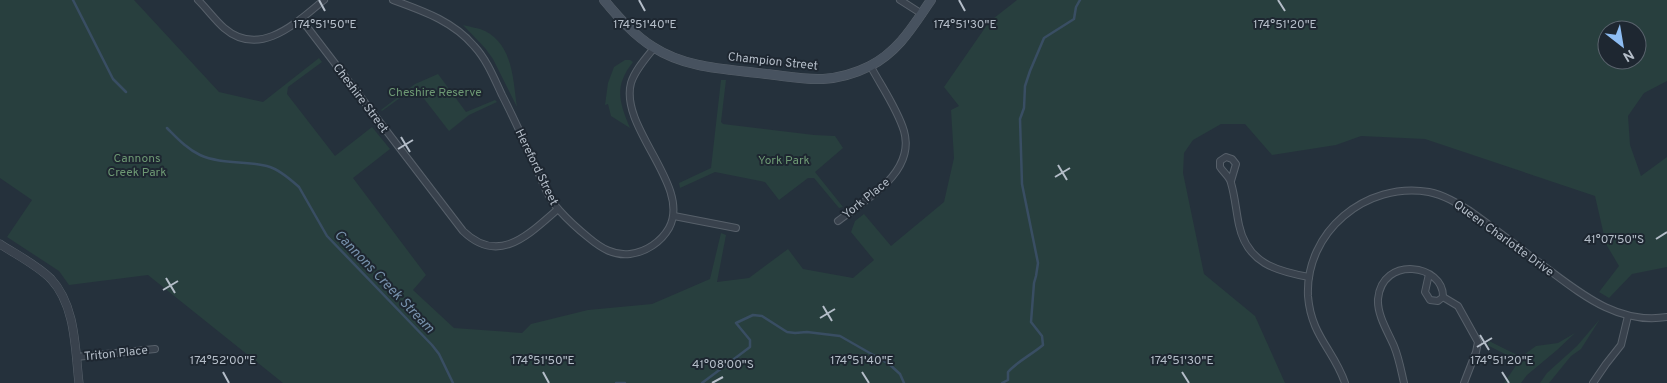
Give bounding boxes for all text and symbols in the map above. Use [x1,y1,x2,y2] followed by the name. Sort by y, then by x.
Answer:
[293,17,357,33] text: 174°51'50"E
[613,17,677,33] text: 174°51'40"E
[933,17,997,33] text: 174°51'30"E
[1253,17,1317,33] text: 174°51'20"E
[1597,20,1647,70] north arrow
[1619,45,1637,65] text: N
[727,49,819,75] street label: Champion Street
[329,61,392,137] street label: Cheshire Street
[388,85,482,101] park label: Cheshire Reserve
[511,127,561,208] street label: Hereford Street
[107,151,167,181] park label: Cannons Creek Park
[758,153,810,169] park label: York Park
[840,175,894,223] street label: York Place
[1450,197,1557,281] street label: Queen Charlotte Drive
[330,227,438,338] water label: Cannons Creek Stream
[1584,232,1644,248] text: 41°07'50"S
[83,343,149,365] street label: Triton Place
[190,353,256,369] text: 174°52'00"E
[511,353,575,369] text: 174°51'50"E
[830,353,894,369] text: 174°51'40"E
[1150,353,1214,369] text: 174°51'30"E
[1470,353,1534,369] text: 174°51'20"E
[692,357,754,373] text: 41°08'00"S

